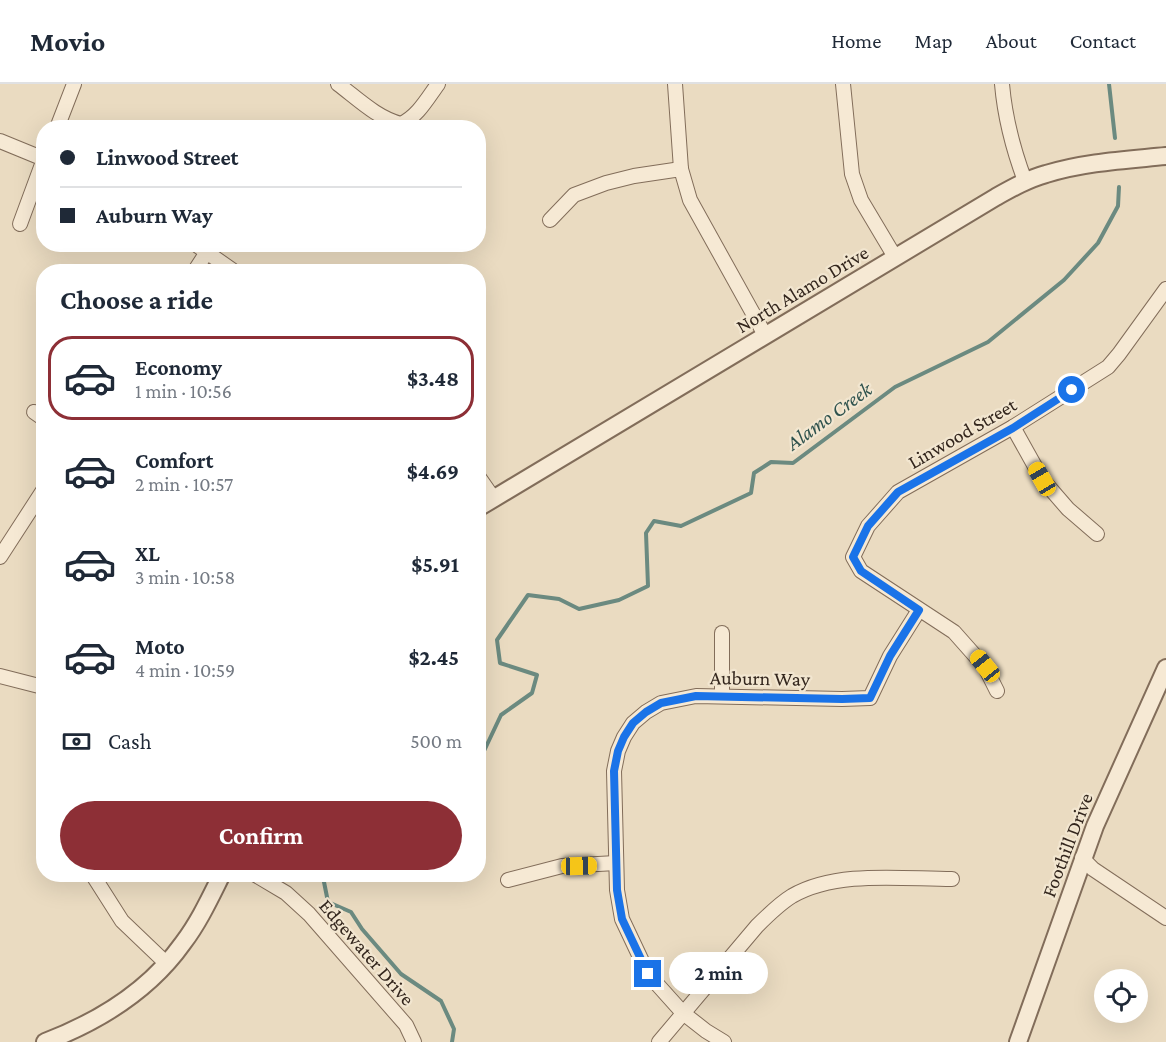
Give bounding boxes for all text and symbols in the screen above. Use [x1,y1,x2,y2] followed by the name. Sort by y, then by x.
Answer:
[30,26,105,57] text: Movio
[831,29,881,53] text: Home
[914,29,953,53] text: Map
[986,29,1037,53] text: About
[1070,29,1136,53] text: Contact
[96,145,239,170] text: Linwood Street
[96,203,213,228] text: Auburn Way
[732,241,872,337] street label: North Alamo Drive
[60,285,213,315] text: Choose a ride
[63,351,117,405] icon: car
[135,355,222,380] text: Economy
[407,366,459,391] text: $3.48
[1058,376,1085,403] route start
[781,377,877,456] water label: Alamo Creek
[135,380,232,402] text: 1 min · 10:56
[904,393,1020,473] street label: Linwood Street
[63,444,117,498] icon: car
[135,448,213,473] text: Comfort
[407,459,459,484] text: $4.69
[1025,459,1059,499] car
[135,473,233,495] text: 2 min · 10:57
[63,537,117,591] icon: car
[135,541,160,566] text: XL
[411,552,459,577] text: $5.91
[135,566,235,588] text: 3 min · 10:58
[63,630,117,684] icon: car
[135,634,185,659] text: Moto
[408,645,459,670] text: $2.45
[967,646,1003,686] car
[135,659,235,681] text: 4 min · 10:59
[710,666,811,691] street label: Auburn Way
[60,725,93,758] icon: cash
[108,729,152,754] text: Cash
[410,730,462,752] text: 500 m
[1037,790,1097,900] street label: Foothill Drive
[60,801,462,870] button: Confirm
[561,857,597,875] car
[314,895,419,1010] street label: Edgewater Drive
[669,953,768,995] callout: 2 min
[634,960,661,987] route end
[694,962,743,984] text: 2 min
[1094,969,1148,1023] map controls
[1094,969,1148,1023] button: locate

